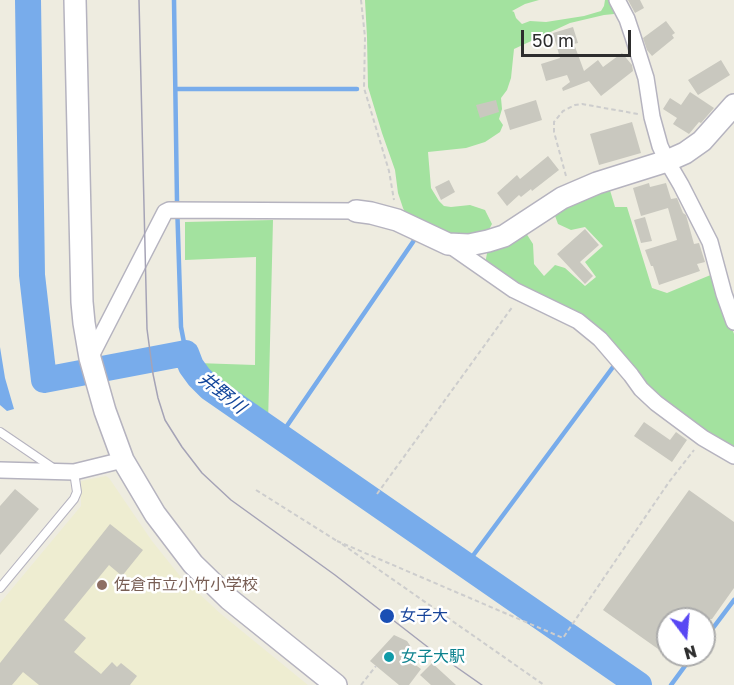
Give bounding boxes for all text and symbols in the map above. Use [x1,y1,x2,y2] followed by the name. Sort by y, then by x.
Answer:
[524,18,634,56] scale bar
[532,29,574,51] text: 50 m
[194,368,250,418] water label: 井野川
[114,575,258,595] place label: 佐倉市立小竹小学校
[95,578,109,592] marker: 佐倉市立小竹小学校
[400,606,448,626] place label: 女子大
[378,607,396,625] marker: 女子大
[656,607,716,667] north arrow
[682,641,699,664] text: N
[401,647,465,667] place label: 女子大駅
[382,650,396,664] marker: 女子大駅

